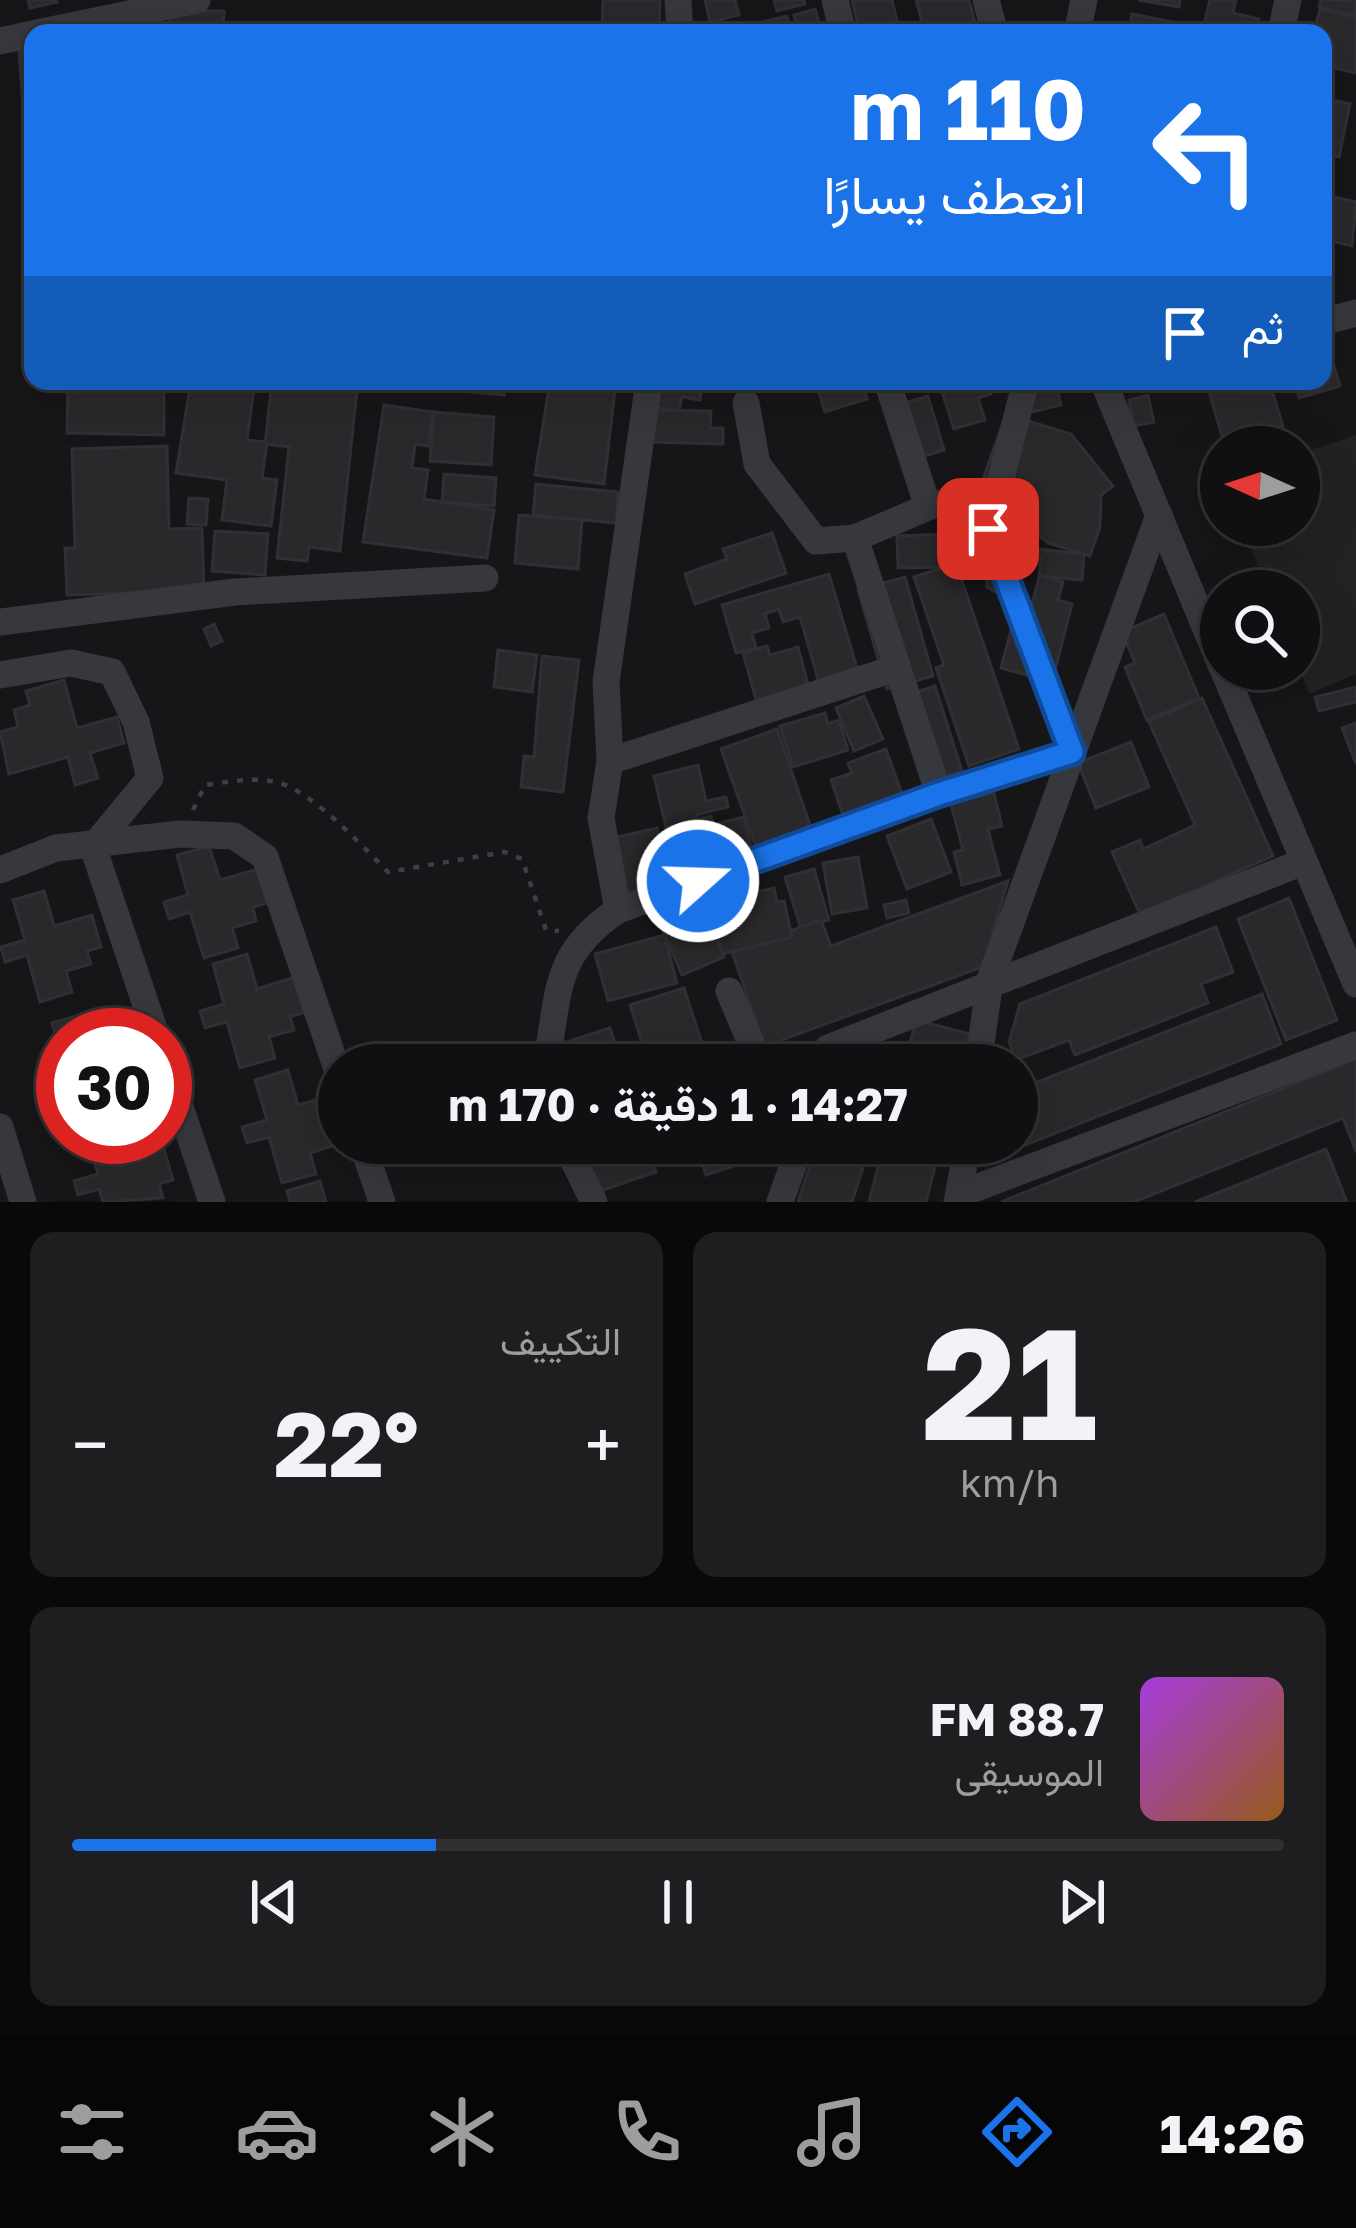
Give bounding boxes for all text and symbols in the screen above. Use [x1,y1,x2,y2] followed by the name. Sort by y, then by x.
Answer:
[850,58,1086,158] text: 110 m
[1128,72,1284,228] icon: left
[823,161,1086,226] text: انعطف يسارًا
[1152,300,1218,366] icon: arrive
[1242,300,1284,354] text: ثم
[1200,426,1320,546] north arrow
[1200,426,1320,690] map controls
[937,478,1039,580] pin
[955,496,1021,562] icon: arrive
[1200,570,1320,690] button: search
[635,818,761,944] position arrow
[36,1008,192,1164] speed limit sign: 30
[448,1077,908,1131] text: 14:27 · 1 دقيقة · 170 m
[922,1287,1097,1474] text: 21
[500,1317,621,1364] text: التكييف
[274,1389,419,1497] text: 22°
[72,1404,108,1484] text: −
[585,1404,621,1484] text: +
[960,1459,1059,1506] text: km/h
[929,1692,1104,1746] text: 88.7 FM
[954,1748,1104,1795] text: الموسيقى
[241,1869,307,1935] icon: previous
[645,1869,711,1935] icon: pause
[1049,1869,1115,1935] icon: next
[50,2090,134,2174] icon: filters
[235,2090,319,2174] icon: car
[420,2090,504,2174] icon: climate
[605,2090,689,2174] icon: phone
[790,2090,874,2174] icon: music
[975,2090,1059,2174] icon: directions
[1160,2100,1306,2165] text: 14:26

